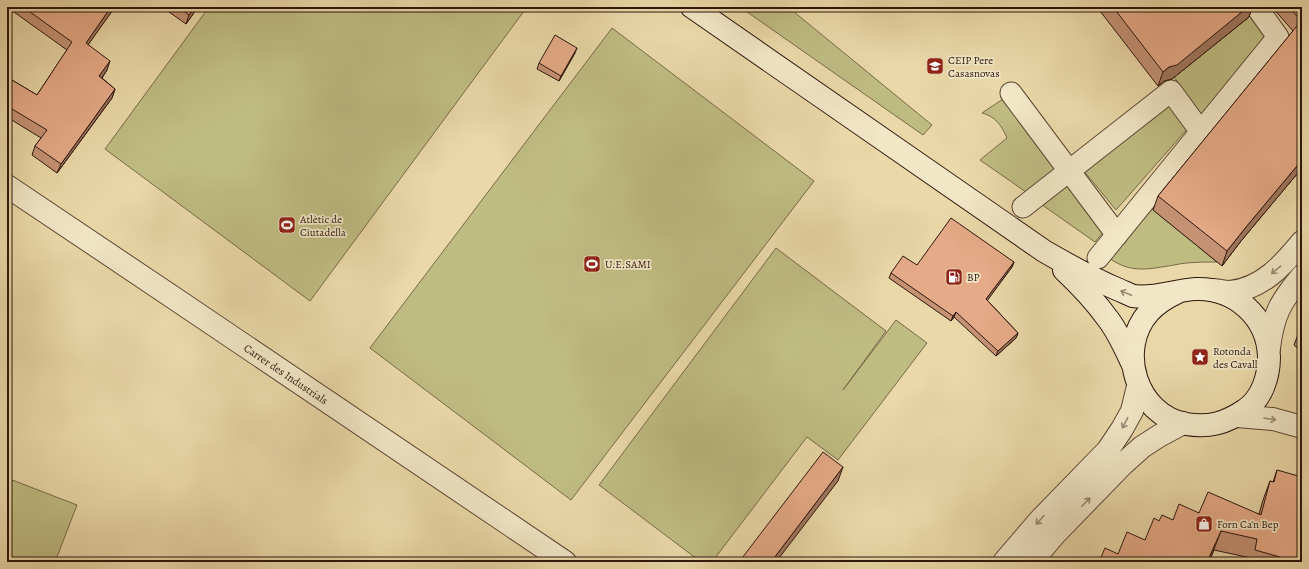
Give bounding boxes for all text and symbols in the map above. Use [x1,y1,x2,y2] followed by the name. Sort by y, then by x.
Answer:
[948,53,1000,81] place label: CEIP Pere Casasnovas
[925,56,945,76] school or university icon: CEIP Pere Casasnovas
[299,212,347,240] place label: Atlètic de Ciutadella
[277,215,297,235] sports icon: Atlètic de Ciutadella
[582,254,602,274] sports icon: U.E.SAMI
[605,257,651,272] place label: U.E.SAMI
[1270,266,1281,275] one-way arrow
[944,267,964,287] fuel station icon: BP
[967,270,980,285] place label: BP
[1121,288,1133,296] one-way arrow
[241,341,331,408] street label: Carrer des Industrials
[1213,344,1258,372] place label: Rotonda des Cavall
[1190,347,1210,367] place icon: Rotonda des Cavall
[1263,415,1276,423] one-way arrow
[1121,417,1129,429] one-way arrow
[1081,497,1090,508] one-way arrow
[1194,514,1214,534] shop icon: Forn Ca'n Bep
[1036,515,1045,525] one-way arrow
[1217,517,1279,532] place label: Forn Ca'n Bep

